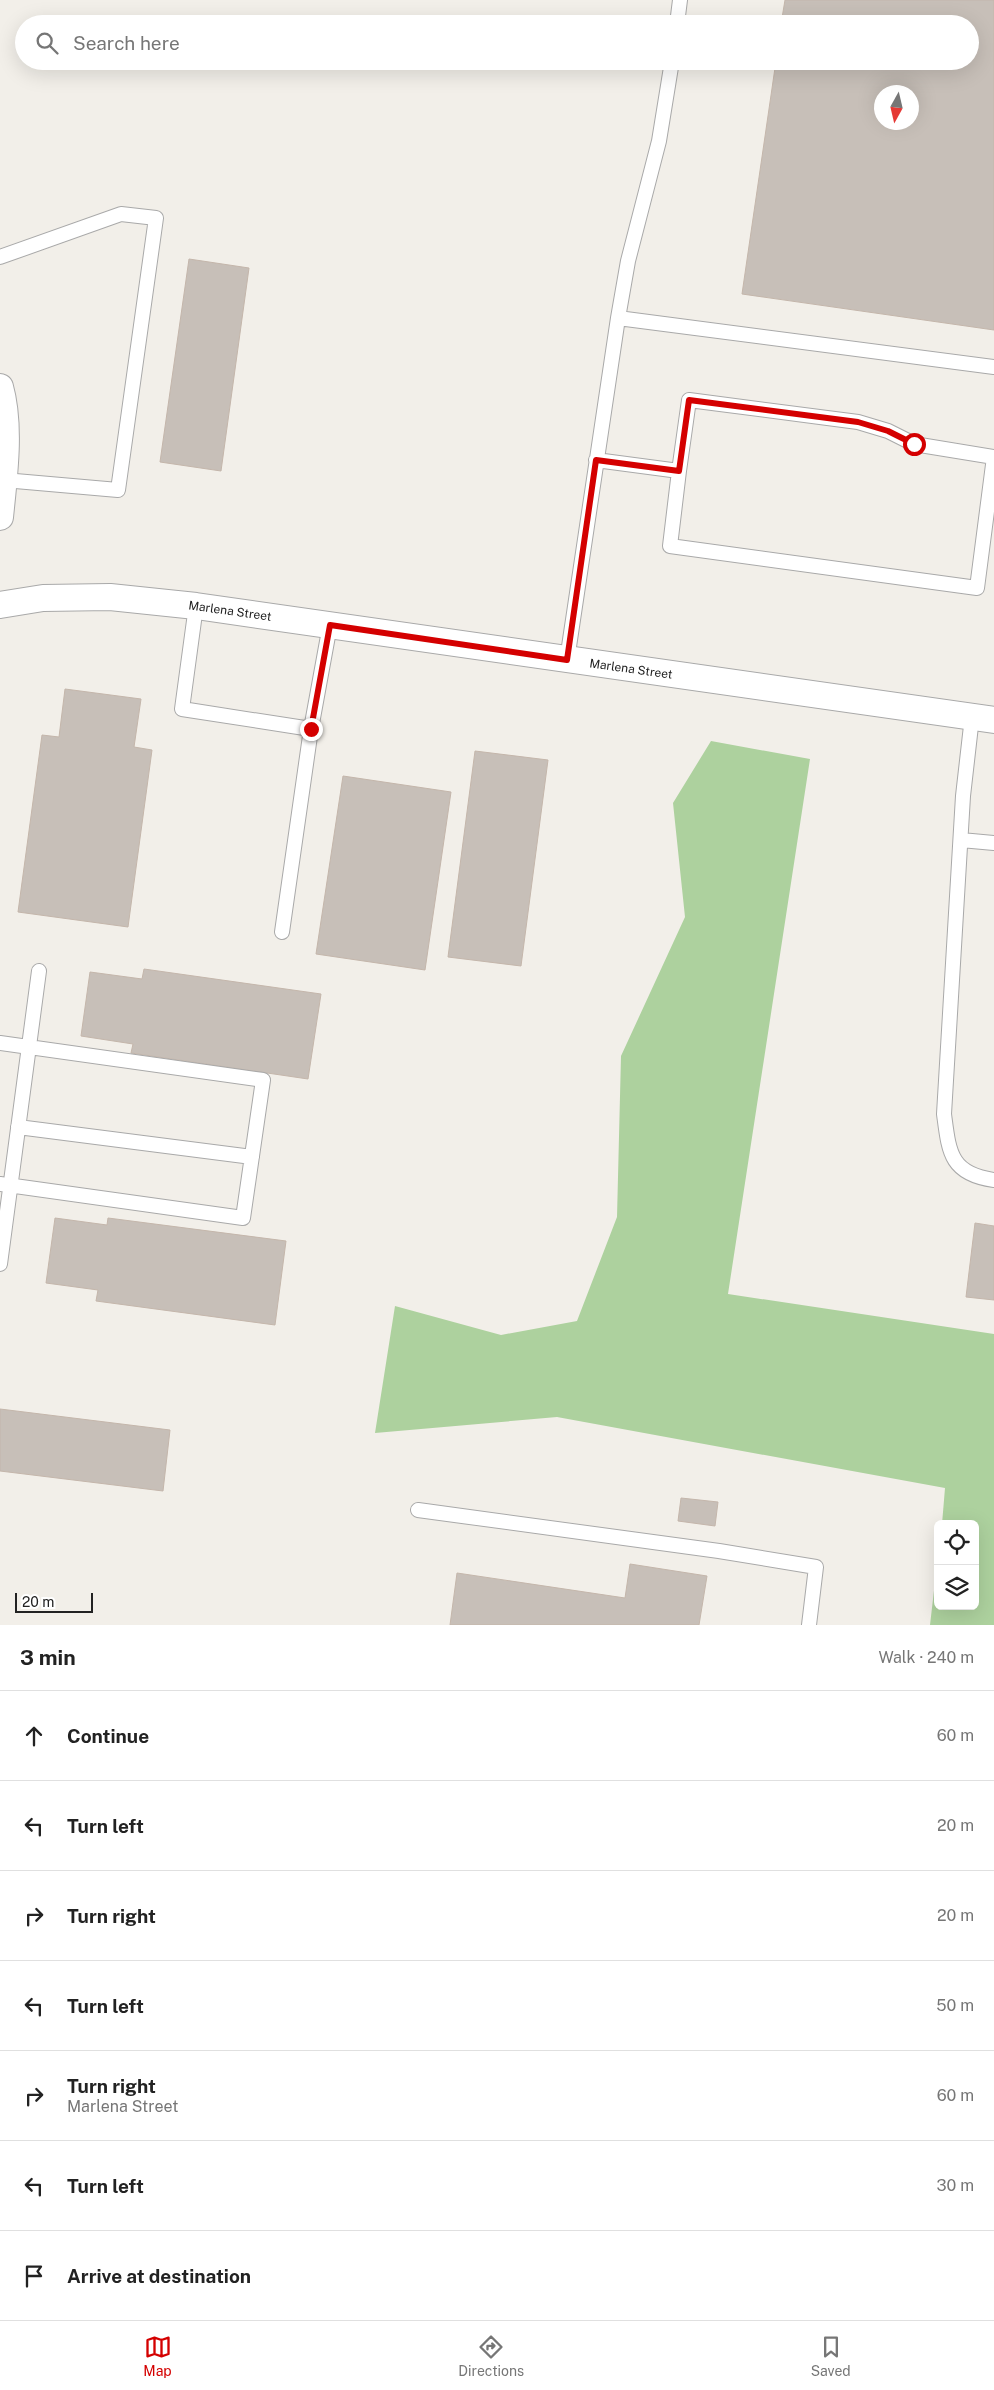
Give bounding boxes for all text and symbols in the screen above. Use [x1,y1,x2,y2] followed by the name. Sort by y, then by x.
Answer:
[15,15,979,70] search box
[33,29,61,57] icon: search
[73,32,180,54] text: Search here
[874,85,919,130] north arrow
[903,433,926,456] route start
[188,598,273,624] street label: Marlena Street
[589,656,674,682] street label: Marlena Street
[300,718,323,741] route end
[934,1520,979,1610] map controls
[934,1520,979,1565] button: locate
[934,1565,979,1610] button: layers
[15,1590,92,1613] scale bar
[22,1594,54,1610] text: 20 m
[20,1645,76,1670] text: 3 min
[878,1648,974,1667] text: Walk · 240 m
[20,1722,48,1750] icon: ahead
[67,1725,149,1747] text: Continue
[937,1726,974,1745] text: 60 m
[20,1812,48,1840] icon: left
[67,1815,144,1837] text: Turn left
[937,1816,974,1835] text: 20 m
[20,1902,48,1930] icon: right
[67,1905,156,1927] text: Turn right
[937,1906,974,1925] text: 20 m
[20,1992,48,2020] icon: left
[67,1995,144,2017] text: Turn left
[936,1996,974,2015] text: 50 m
[67,2075,156,2097] text: Turn right
[20,2082,48,2110] icon: right
[937,2086,974,2105] text: 60 m
[67,2097,178,2116] text: Marlena Street
[20,2172,48,2200] icon: left
[67,2175,144,2197] text: Turn left
[937,2176,974,2195] text: 30 m
[20,2262,48,2290] icon: arrive
[67,2265,251,2287] text: Arrive at destination
[143,2333,172,2379] tab: Map
[458,2333,524,2379] tab: Directions
[811,2333,851,2379] tab: Saved

